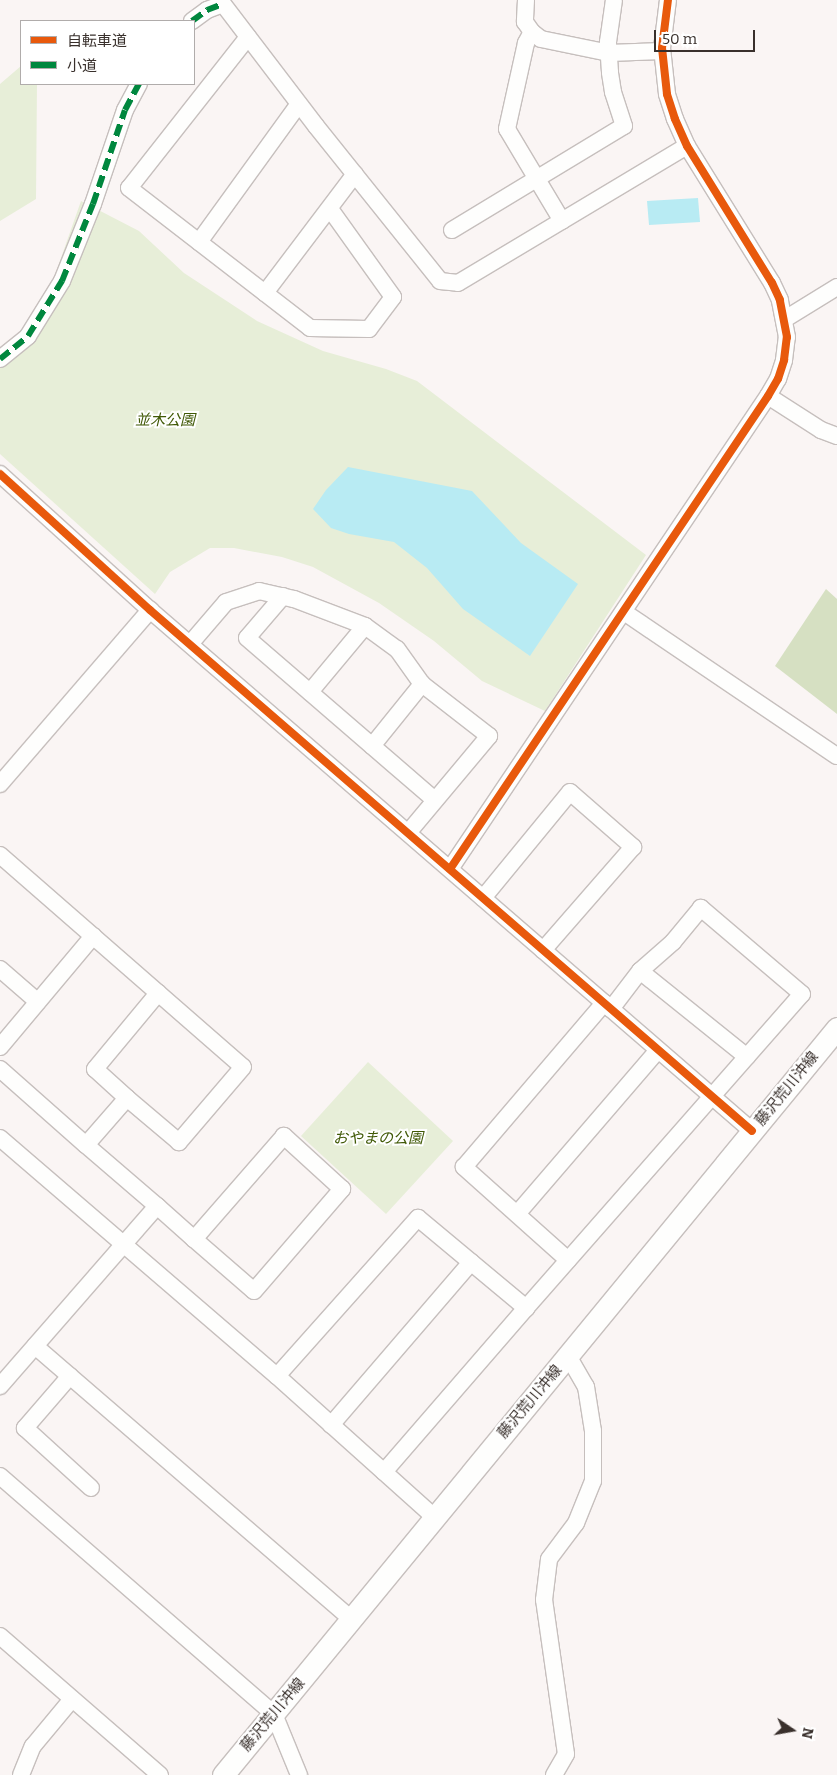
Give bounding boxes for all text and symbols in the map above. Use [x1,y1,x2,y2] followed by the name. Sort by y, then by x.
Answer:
[20,20,195,85] legend
[657,20,758,52] scale bar
[662,30,697,48] text: 50 m
[67,32,127,50] text: 自転車道
[67,57,97,75] text: 小道
[135,412,195,430] park label: 並木公園
[752,1048,822,1130] street label: 藤沢荒川沖線
[333,1130,423,1148] park label: おやまの公園
[494,1362,566,1442] street label: 藤沢荒川沖線
[237,1675,309,1755] street label: 藤沢荒川沖線
[767,1705,817,1755] north arrow
[798,1726,817,1740] text: N

